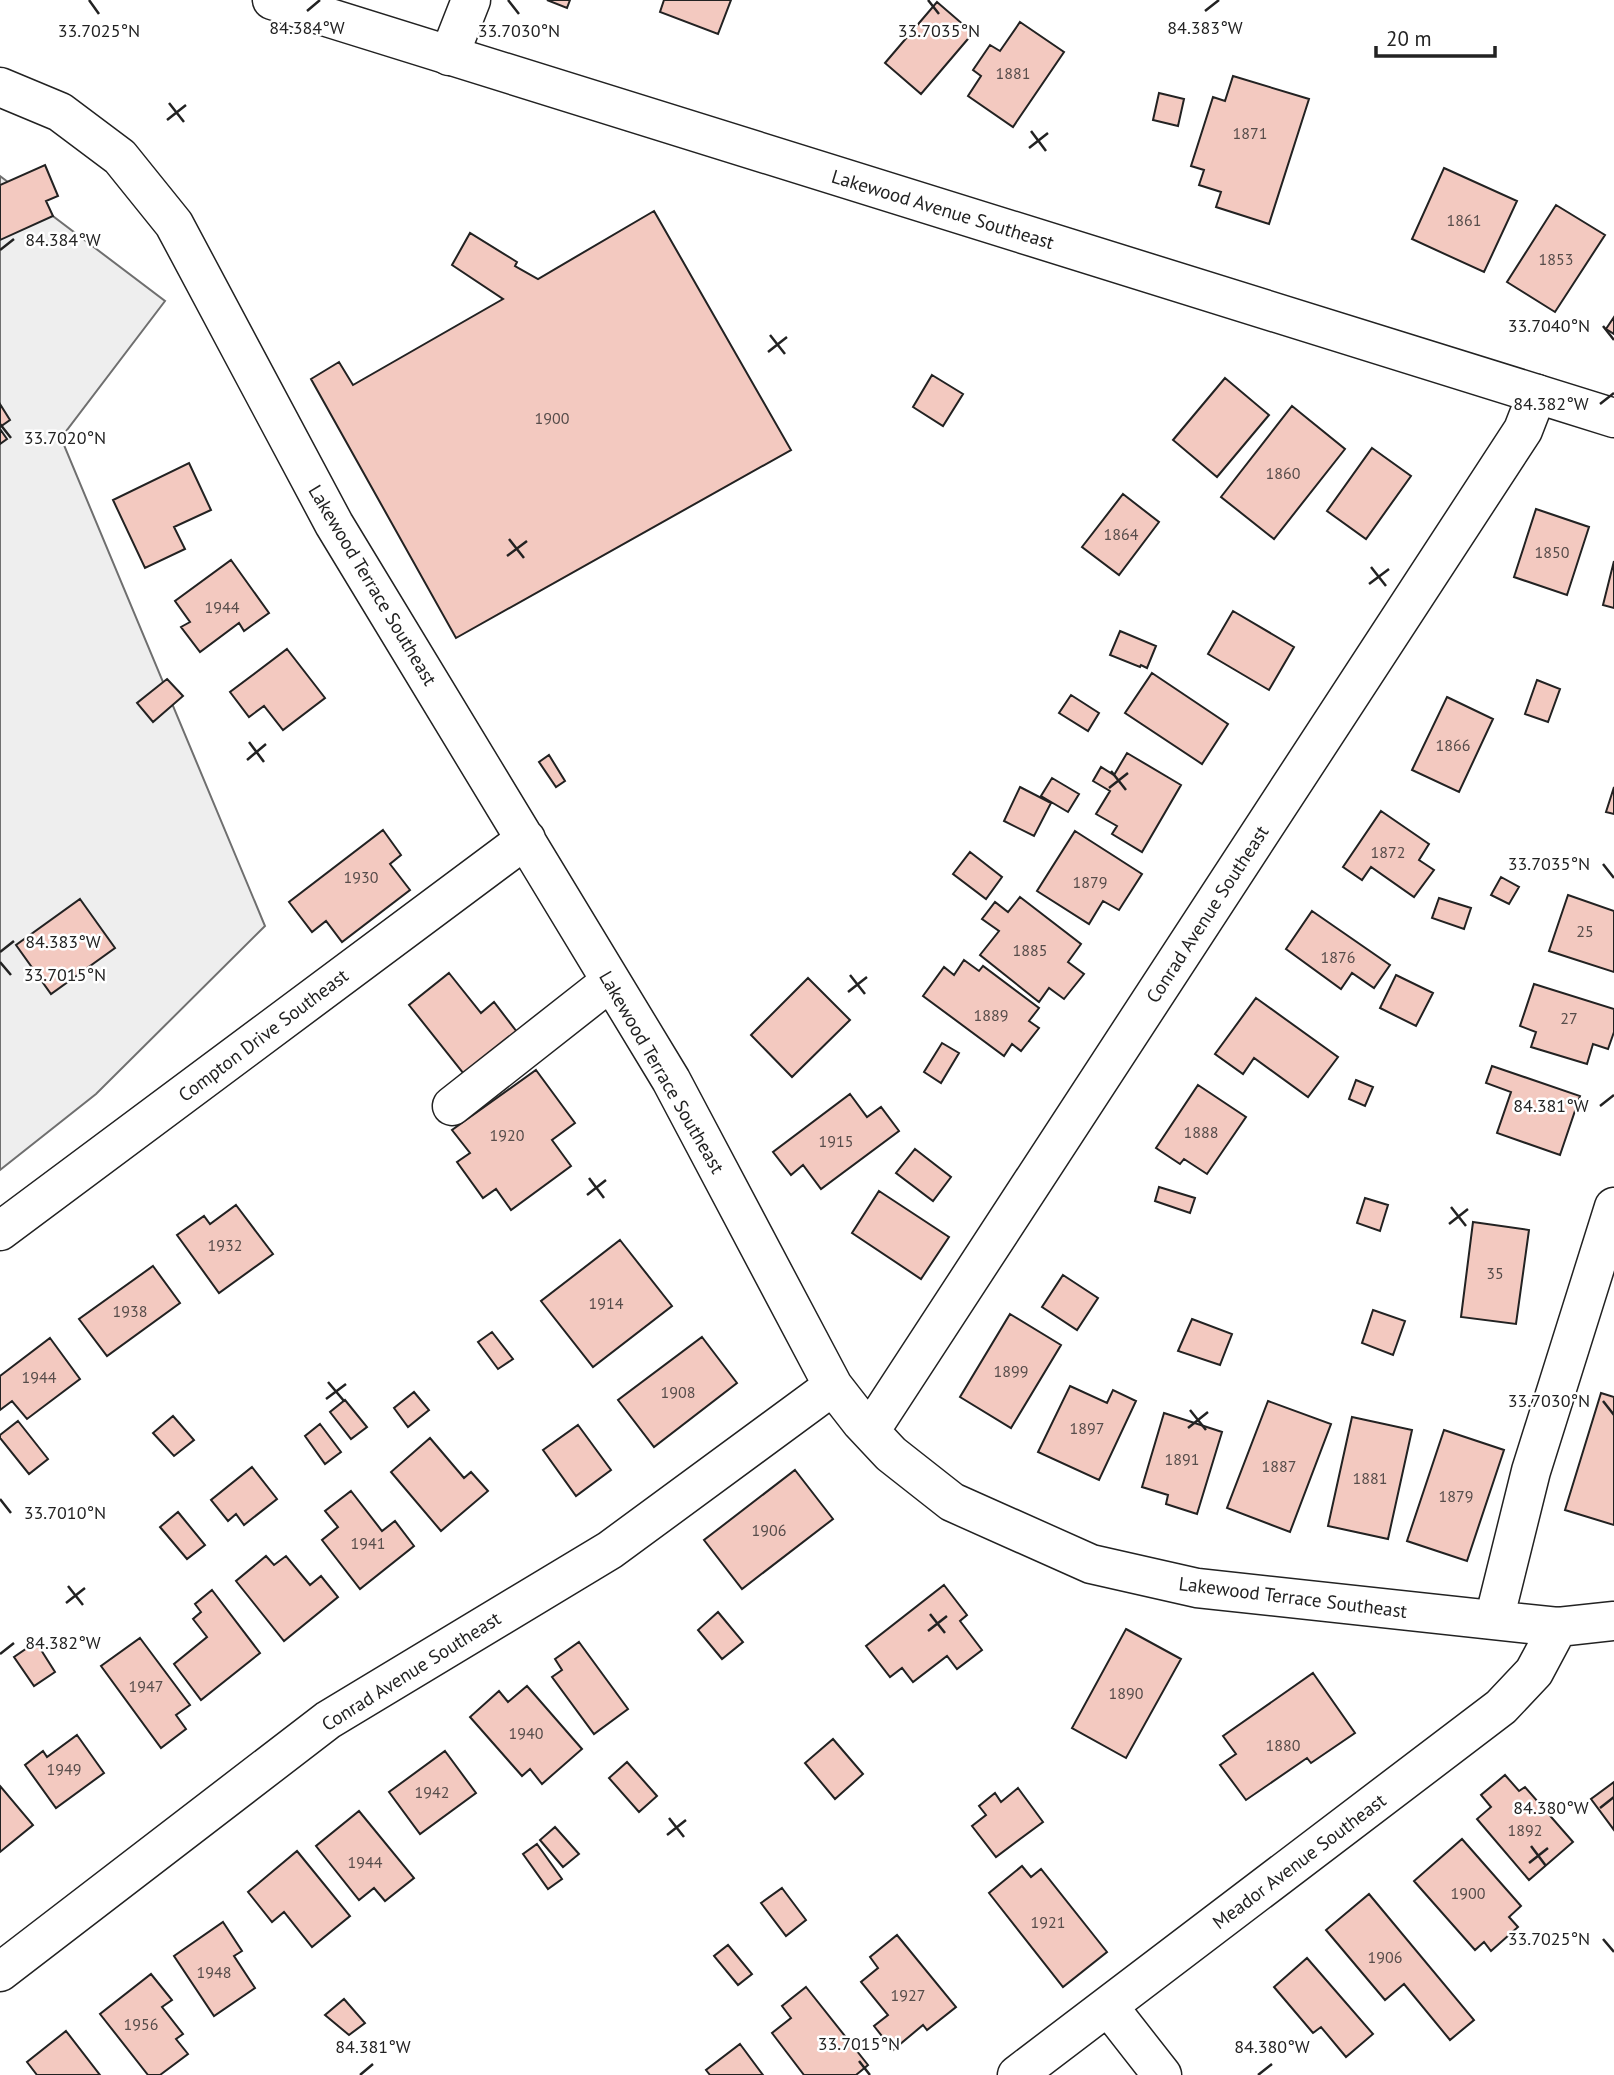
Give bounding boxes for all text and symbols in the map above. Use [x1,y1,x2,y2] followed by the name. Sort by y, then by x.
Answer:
[1376,14,1495,58] scale bar
[269,16,345,39] text: 84.384°W
[1167,16,1243,39] text: 84.383°W
[58,19,140,42] text: 33.7025°N
[478,19,560,42] text: 33.7030°N
[898,19,980,42] text: 33.7035°N
[1386,25,1432,52] text: 20 m
[996,63,1030,83] house number: 1881
[1233,123,1267,143] house number: 1871
[829,164,1058,254] street label: Lakewood Avenue Southeast
[1447,210,1481,230] house number: 1861
[25,228,101,251] text: 84.384°W
[1539,249,1573,269] house number: 1853
[1508,314,1590,337] text: 33.7040°N
[1513,392,1589,415] text: 84.382°W
[535,408,570,428] house number: 1900
[24,426,106,449] text: 33.7020°N
[1266,463,1301,483] house number: 1860
[304,480,443,690] street label: Lakewood Terrace Southeast
[1104,524,1139,544] house number: 1864
[1535,542,1570,562] house number: 1850
[205,597,240,617] house number: 1944
[1436,735,1470,755] house number: 1866
[1141,820,1274,1007] street label: Conrad Avenue Southeast
[1371,842,1405,862] house number: 1872
[1508,852,1590,875] text: 33.7035°N
[344,867,379,887] house number: 1930
[1073,872,1107,892] house number: 1879
[1576,921,1594,941] house number: 25
[25,930,101,953] text: 84.383°W
[1013,940,1047,960] house number: 1885
[1321,947,1355,967] house number: 1876
[24,963,106,986] text: 33.7015°N
[173,963,353,1107] street label: Compton Drive Southeast
[594,966,730,1178] street label: Lakewood Terrace Southeast
[974,1005,1008,1025] house number: 1889
[1560,1008,1578,1028] house number: 27
[1513,1094,1589,1117] text: 84.381°W
[1184,1122,1218,1142] house number: 1888
[490,1125,525,1145] house number: 1920
[819,1131,853,1151] house number: 1915
[208,1235,242,1255] house number: 1932
[1486,1263,1504,1283] house number: 35
[589,1293,624,1313] house number: 1914
[113,1301,147,1321] house number: 1938
[994,1361,1028,1381] house number: 1899
[22,1367,57,1387] house number: 1944
[661,1382,695,1402] house number: 1908
[1508,1389,1590,1412] text: 33.7030°N
[1070,1418,1104,1438] house number: 1897
[1165,1449,1199,1469] house number: 1891
[1262,1456,1296,1476] house number: 1887
[1353,1468,1387,1488] house number: 1881
[1439,1486,1473,1506] house number: 1879
[24,1501,106,1524] text: 33.7010°N
[752,1520,786,1540] house number: 1906
[351,1533,385,1553] house number: 1941
[1177,1571,1409,1623] street label: Lakewood Terrace Southeast
[317,1606,505,1736] street label: Conrad Avenue Southeast
[25,1631,101,1654] text: 84.382°W
[129,1676,163,1696] house number: 1947
[1109,1683,1144,1703] house number: 1890
[509,1723,544,1743] house number: 1940
[1266,1735,1301,1755] house number: 1880
[47,1759,81,1779] house number: 1949
[415,1782,449,1802] house number: 1942
[1208,1788,1391,1934] street label: Meador Avenue Southeast
[1513,1796,1589,1819] text: 84.380°W
[1508,1820,1542,1840] house number: 1892
[348,1852,383,1872] house number: 1944
[1451,1883,1486,1903] house number: 1900
[1031,1912,1065,1932] house number: 1921
[1508,1927,1590,1950] text: 33.7025°N
[1368,1947,1402,1967] house number: 1906
[197,1962,231,1982] house number: 1948
[891,1985,925,2005] house number: 1927
[124,2014,158,2034] house number: 1956
[818,2032,900,2055] text: 33.7015°N
[335,2035,411,2058] text: 84.381°W
[1234,2035,1310,2058] text: 84.380°W

